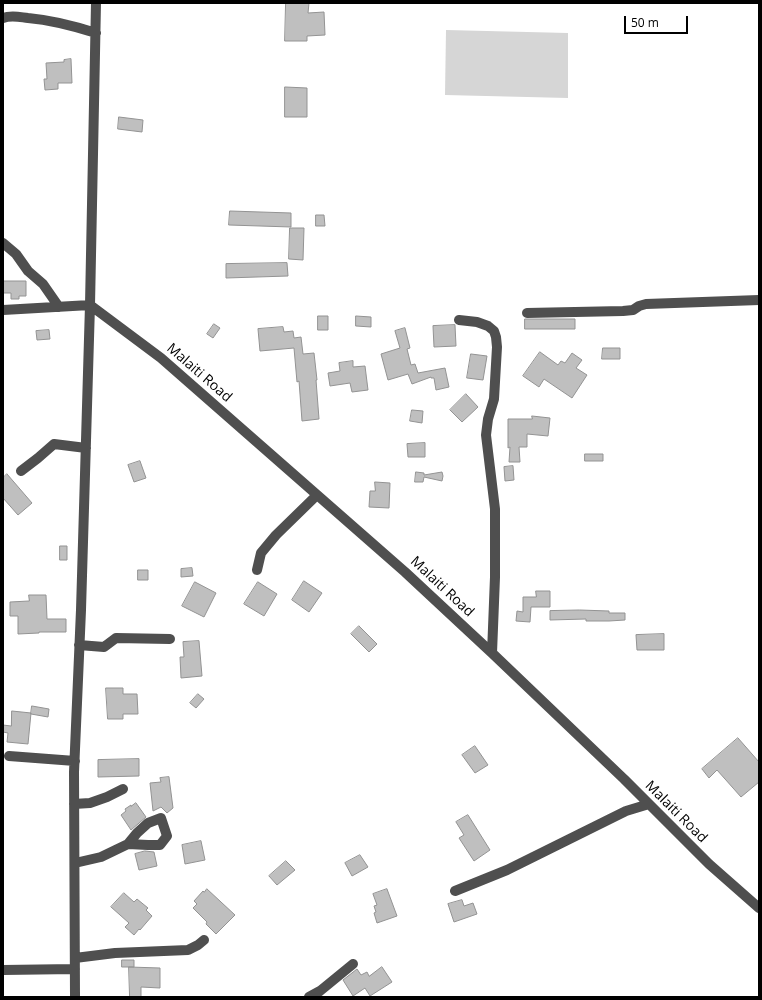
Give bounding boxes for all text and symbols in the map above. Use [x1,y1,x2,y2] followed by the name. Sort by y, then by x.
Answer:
[626,8,690,34] scale bar
[631,14,659,31] text: 50 m
[163,340,235,406] street label: Malaiti Road
[407,553,477,621] street label: Malaiti Road
[641,777,711,847] street label: Malaiti Road

